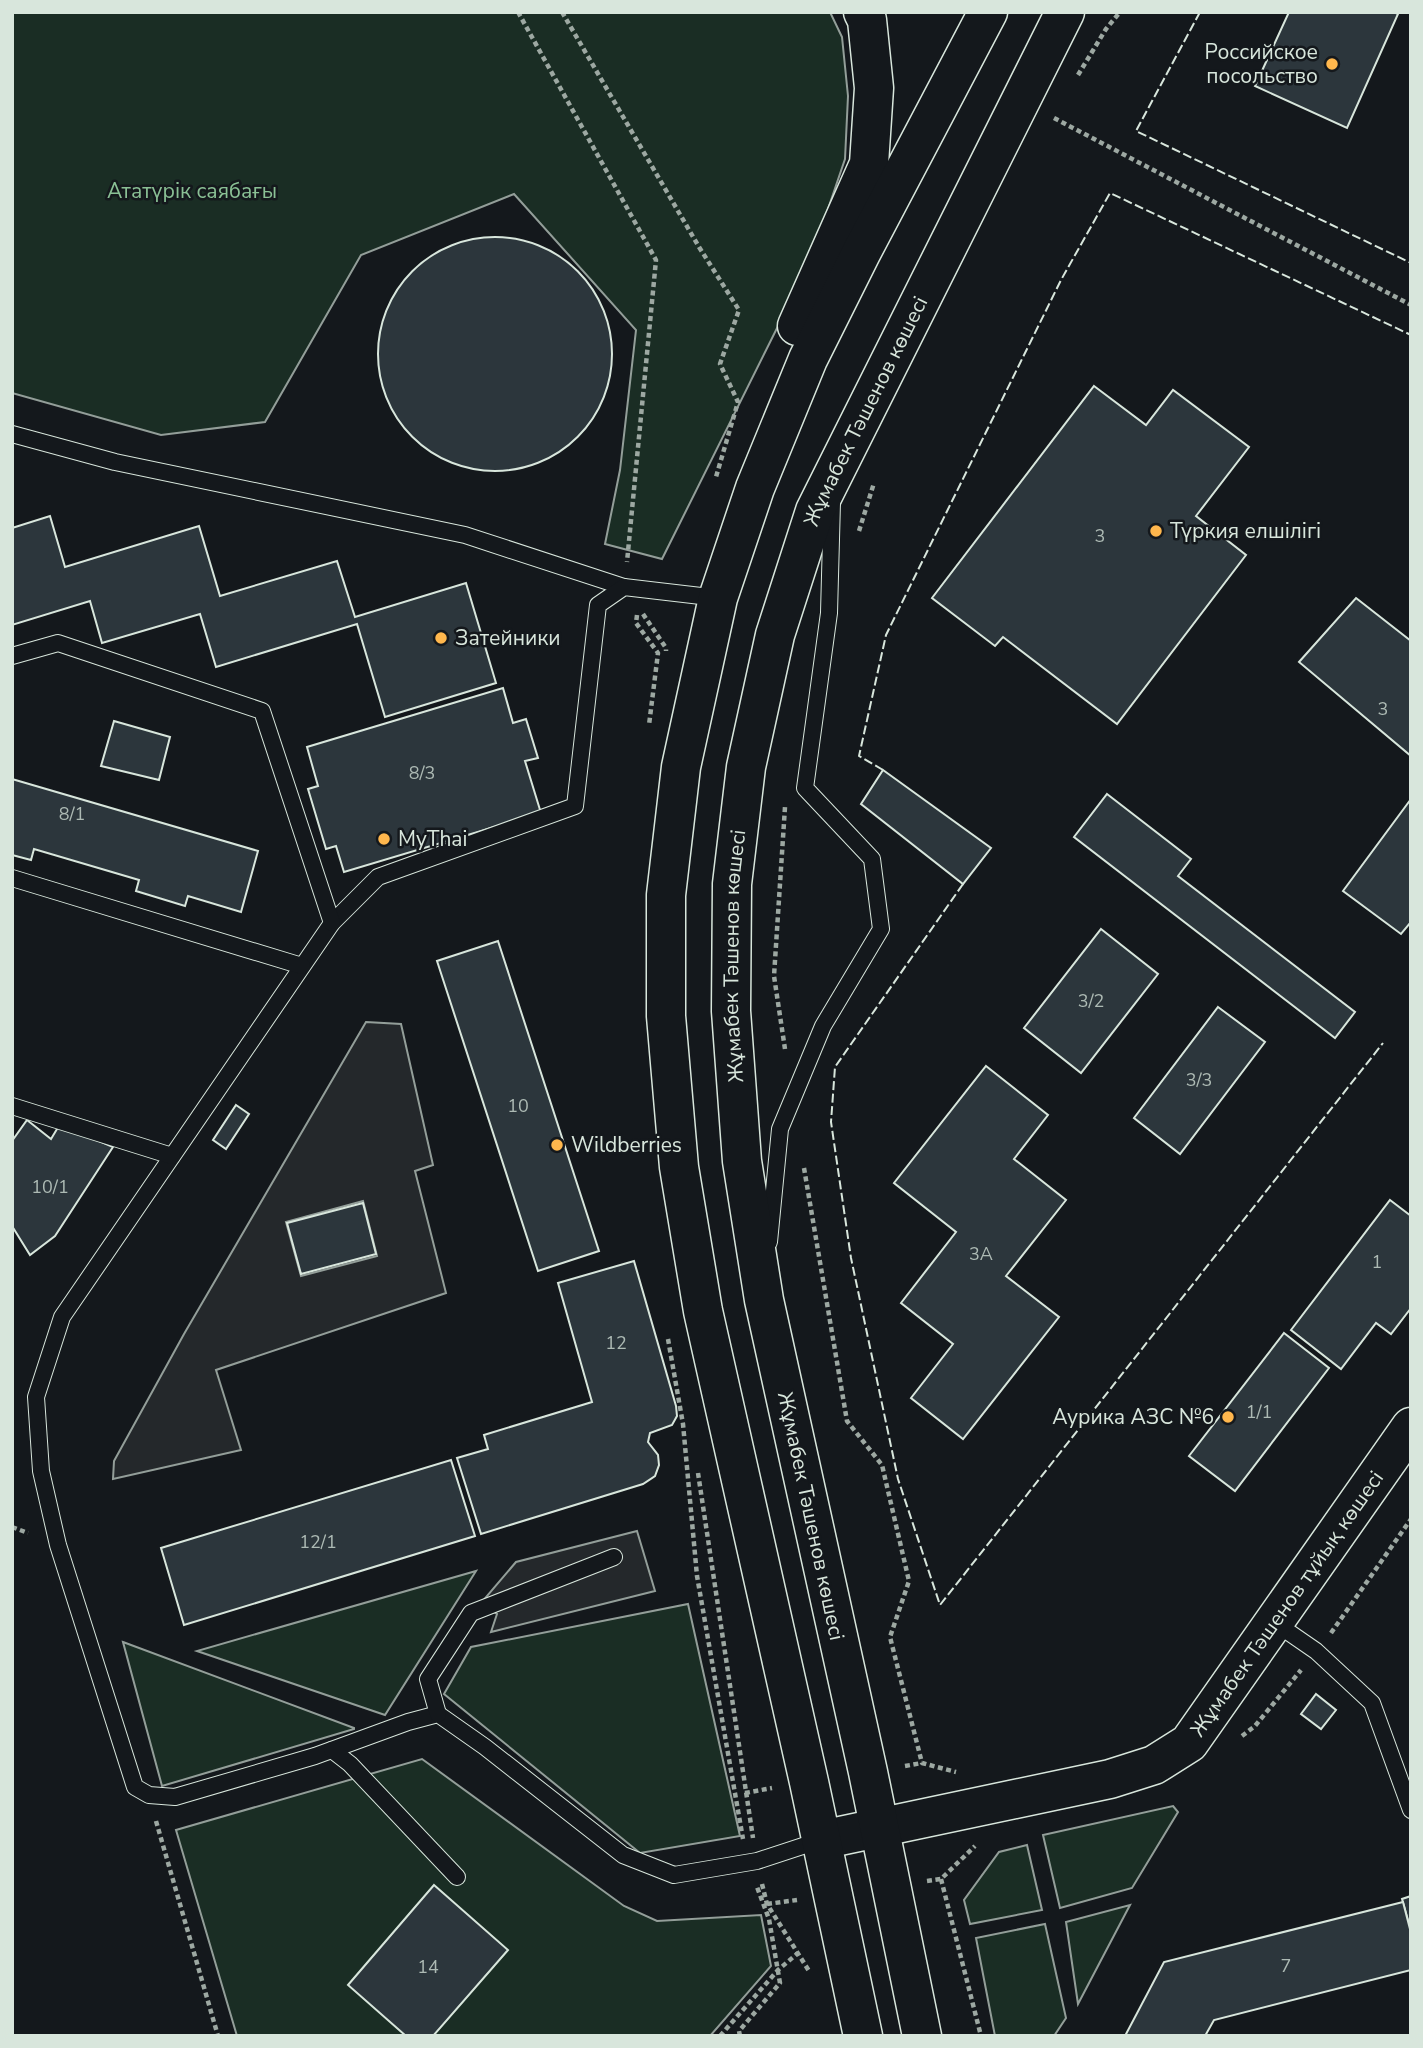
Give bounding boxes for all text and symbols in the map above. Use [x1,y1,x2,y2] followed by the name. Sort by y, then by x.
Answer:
[1205,38,1318,90] place label: Российское посольство
[1324,56,1340,72] marker: Российское посольство
[107,177,277,205] park label: Ататүрік саябағы
[797,291,934,530] street label: Жұмабек Тәшенов көшесі
[1170,517,1321,545] place label: Түркия елшілігі
[1148,523,1164,539] marker: Түркия елшілігі
[1095,524,1105,548] house number: 3
[455,624,561,652] place label: Затейники
[433,630,449,646] marker: Затейники
[1378,697,1388,721] house number: 3
[409,761,435,785] house number: 8/3
[59,802,85,826] house number: 8/1
[398,825,467,853] place label: MyThai
[717,828,752,1084] street label: Жұмабек Тәшенов көшесі
[376,831,392,847] marker: MyThai
[1078,989,1104,1013] house number: 3/2
[1186,1068,1212,1092] house number: 3/3
[507,1094,529,1118] house number: 10
[571,1131,682,1159] place label: Wildberries
[549,1137,565,1153] marker: Wildberries
[31,1175,69,1199] house number: 10/1
[969,1242,993,1266] house number: 3А
[1372,1250,1382,1274] house number: 1
[605,1331,627,1355] house number: 12
[771,1389,851,1643] street label: Жұмабек Тәшенов көшесі
[1246,1400,1272,1424] house number: 1/1
[1052,1403,1214,1431] place label: Аурика АЗС №6
[1220,1409,1236,1425] marker: Аурика АЗС №6
[1184,1465,1390,1742] street label: Жұмабек Тәшенов тұйық көшесі
[299,1530,337,1554] house number: 12/1
[1281,1954,1291,1978] house number: 7
[417,1955,439,1979] house number: 14

